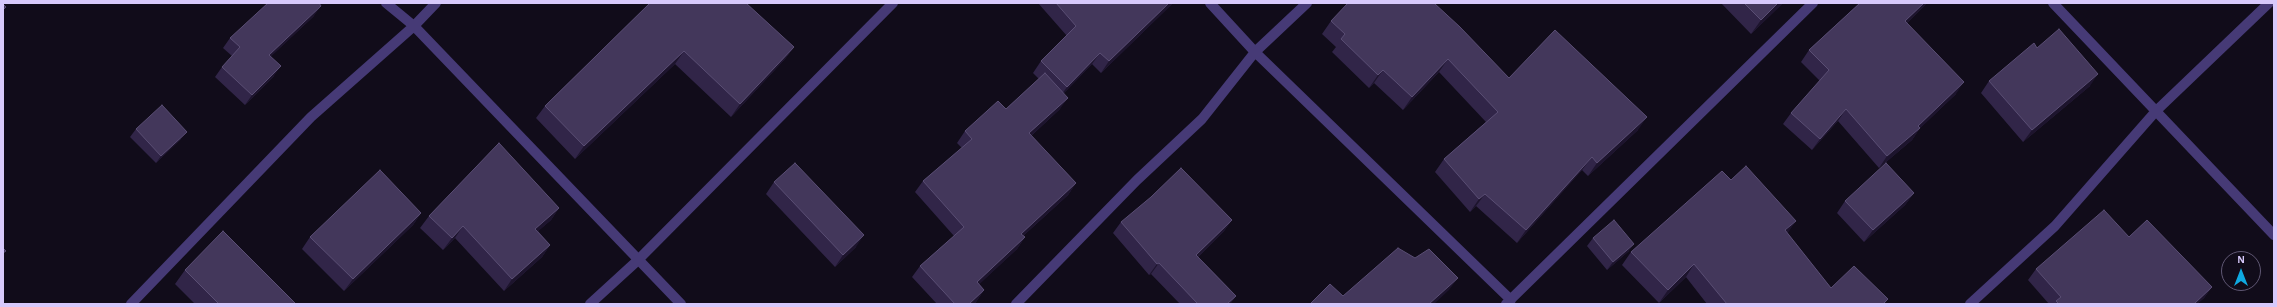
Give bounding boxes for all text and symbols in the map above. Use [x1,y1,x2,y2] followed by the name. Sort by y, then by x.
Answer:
[2221,251,2261,291] north arrow
[2237,254,2245,265] text: N

